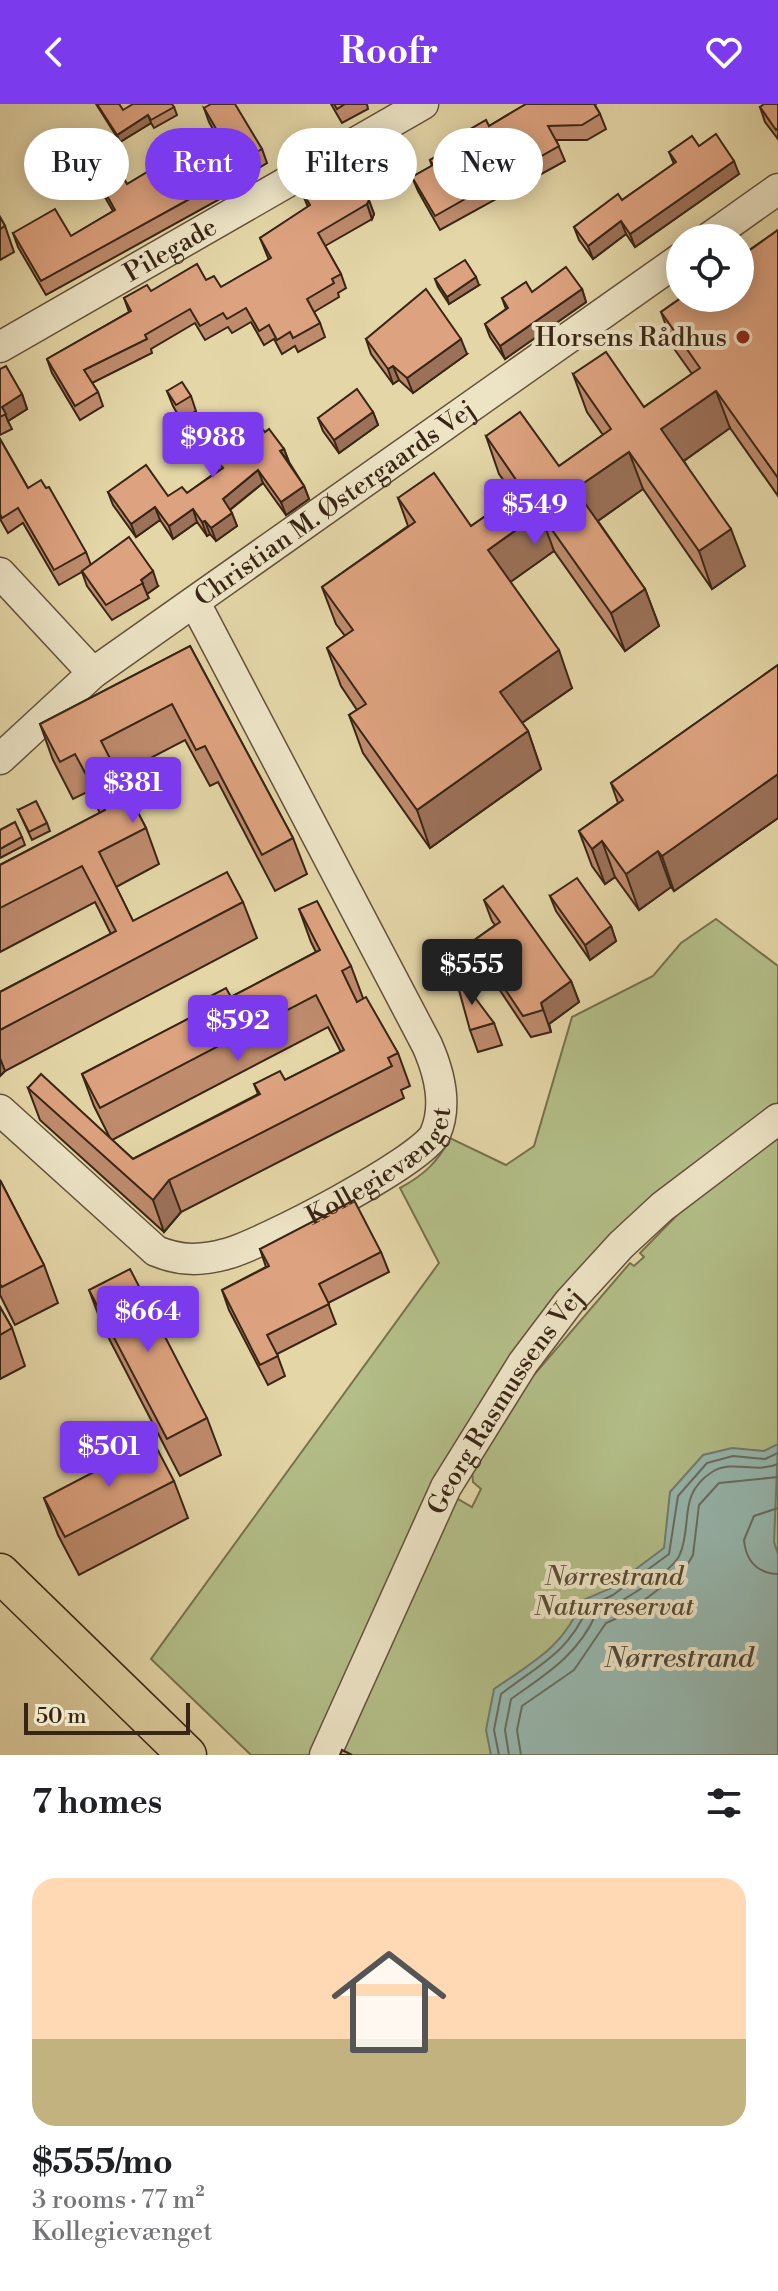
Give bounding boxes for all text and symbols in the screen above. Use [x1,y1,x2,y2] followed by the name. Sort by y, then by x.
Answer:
[32,30,76,74] icon: back
[340,30,438,75] text: Roofr
[702,30,746,74] icon: heart
[24,128,129,200] chip: Buy
[145,128,261,200] chip: Rent
[277,128,417,200] chip: Filters
[433,128,543,200] chip: New
[118,211,223,289] street label: Pilegade
[666,224,754,312] map controls
[666,224,754,312] button: locate
[535,322,727,354] place label: Horsens Rådhus
[734,328,752,346] marker: Horsens Rådhus
[188,394,482,614] street label: Christian M. Østergaards Vej
[166,412,260,480] pin: $988
[181,422,245,454] text: $988
[488,479,582,547] pin: $549
[502,489,568,521] text: $549
[86,757,180,825] pin: $381
[103,767,163,799] text: $381
[425,939,519,1007] pin: $555
[440,949,504,981] text: $555
[191,995,285,1063] pin: $592
[206,1005,270,1037] text: $592
[301,1106,458,1232] street label: Kollegievænget
[421,1282,591,1519] street label: Georg Rasmussens Vej
[101,1286,195,1354] pin: $664
[115,1296,181,1328] text: $664
[62,1421,156,1489] pin: $501
[78,1431,140,1463] text: $501
[533,1561,694,1623] park label: Nørrestrand Naturreservat
[603,1641,755,1676] water label: Nørrestrand
[24,1699,190,1735] scale bar
[36,1703,87,1730] text: 50 m
[702,1781,746,1825] icon: filters
[32,1782,162,1824] text: 7 homes
[317,1930,461,2074] icon: home
[32,2142,173,2184] text: $555/mo
[32,2184,204,2216] text: 3 rooms · 77 m²
[32,2216,212,2248] text: Kollegievænget

